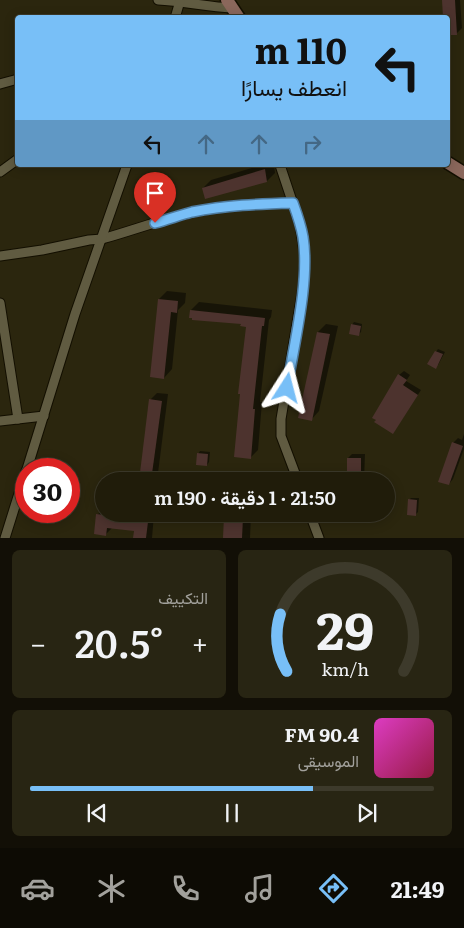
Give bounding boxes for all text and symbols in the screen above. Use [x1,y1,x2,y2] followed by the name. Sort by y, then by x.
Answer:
[255,23,347,75] text: 110 m
[365,35,430,100] icon: left
[241,70,347,103] text: انعطف يسارًا
[139,130,167,158] icon: left
[192,130,220,158] icon: ahead
[245,130,273,158] icon: ahead
[298,130,326,158] icon: right
[134,172,176,223] pin
[141,179,169,207] icon: arrive
[260,361,312,413] position arrow
[15,458,80,523] speed limit sign: 30
[154,483,336,511] text: 21:50 · 1 دقيقة · 190 m
[158,585,208,609] text: التكييف
[316,589,374,666] text: 29
[75,613,163,670] text: 20.5°
[30,621,46,663] text: −
[192,621,208,663] text: +
[321,655,369,682] text: km/h
[285,720,359,748] text: 90.4 FM
[298,748,359,772] text: الموسيقى
[83,799,111,827] icon: previous
[218,799,246,827] icon: pause
[353,799,381,827] icon: next
[20,871,55,906] icon: car
[94,871,129,906] icon: climate
[168,871,203,906] icon: phone
[242,871,277,906] icon: music
[316,871,351,906] icon: directions
[391,872,444,905] text: 21:49

